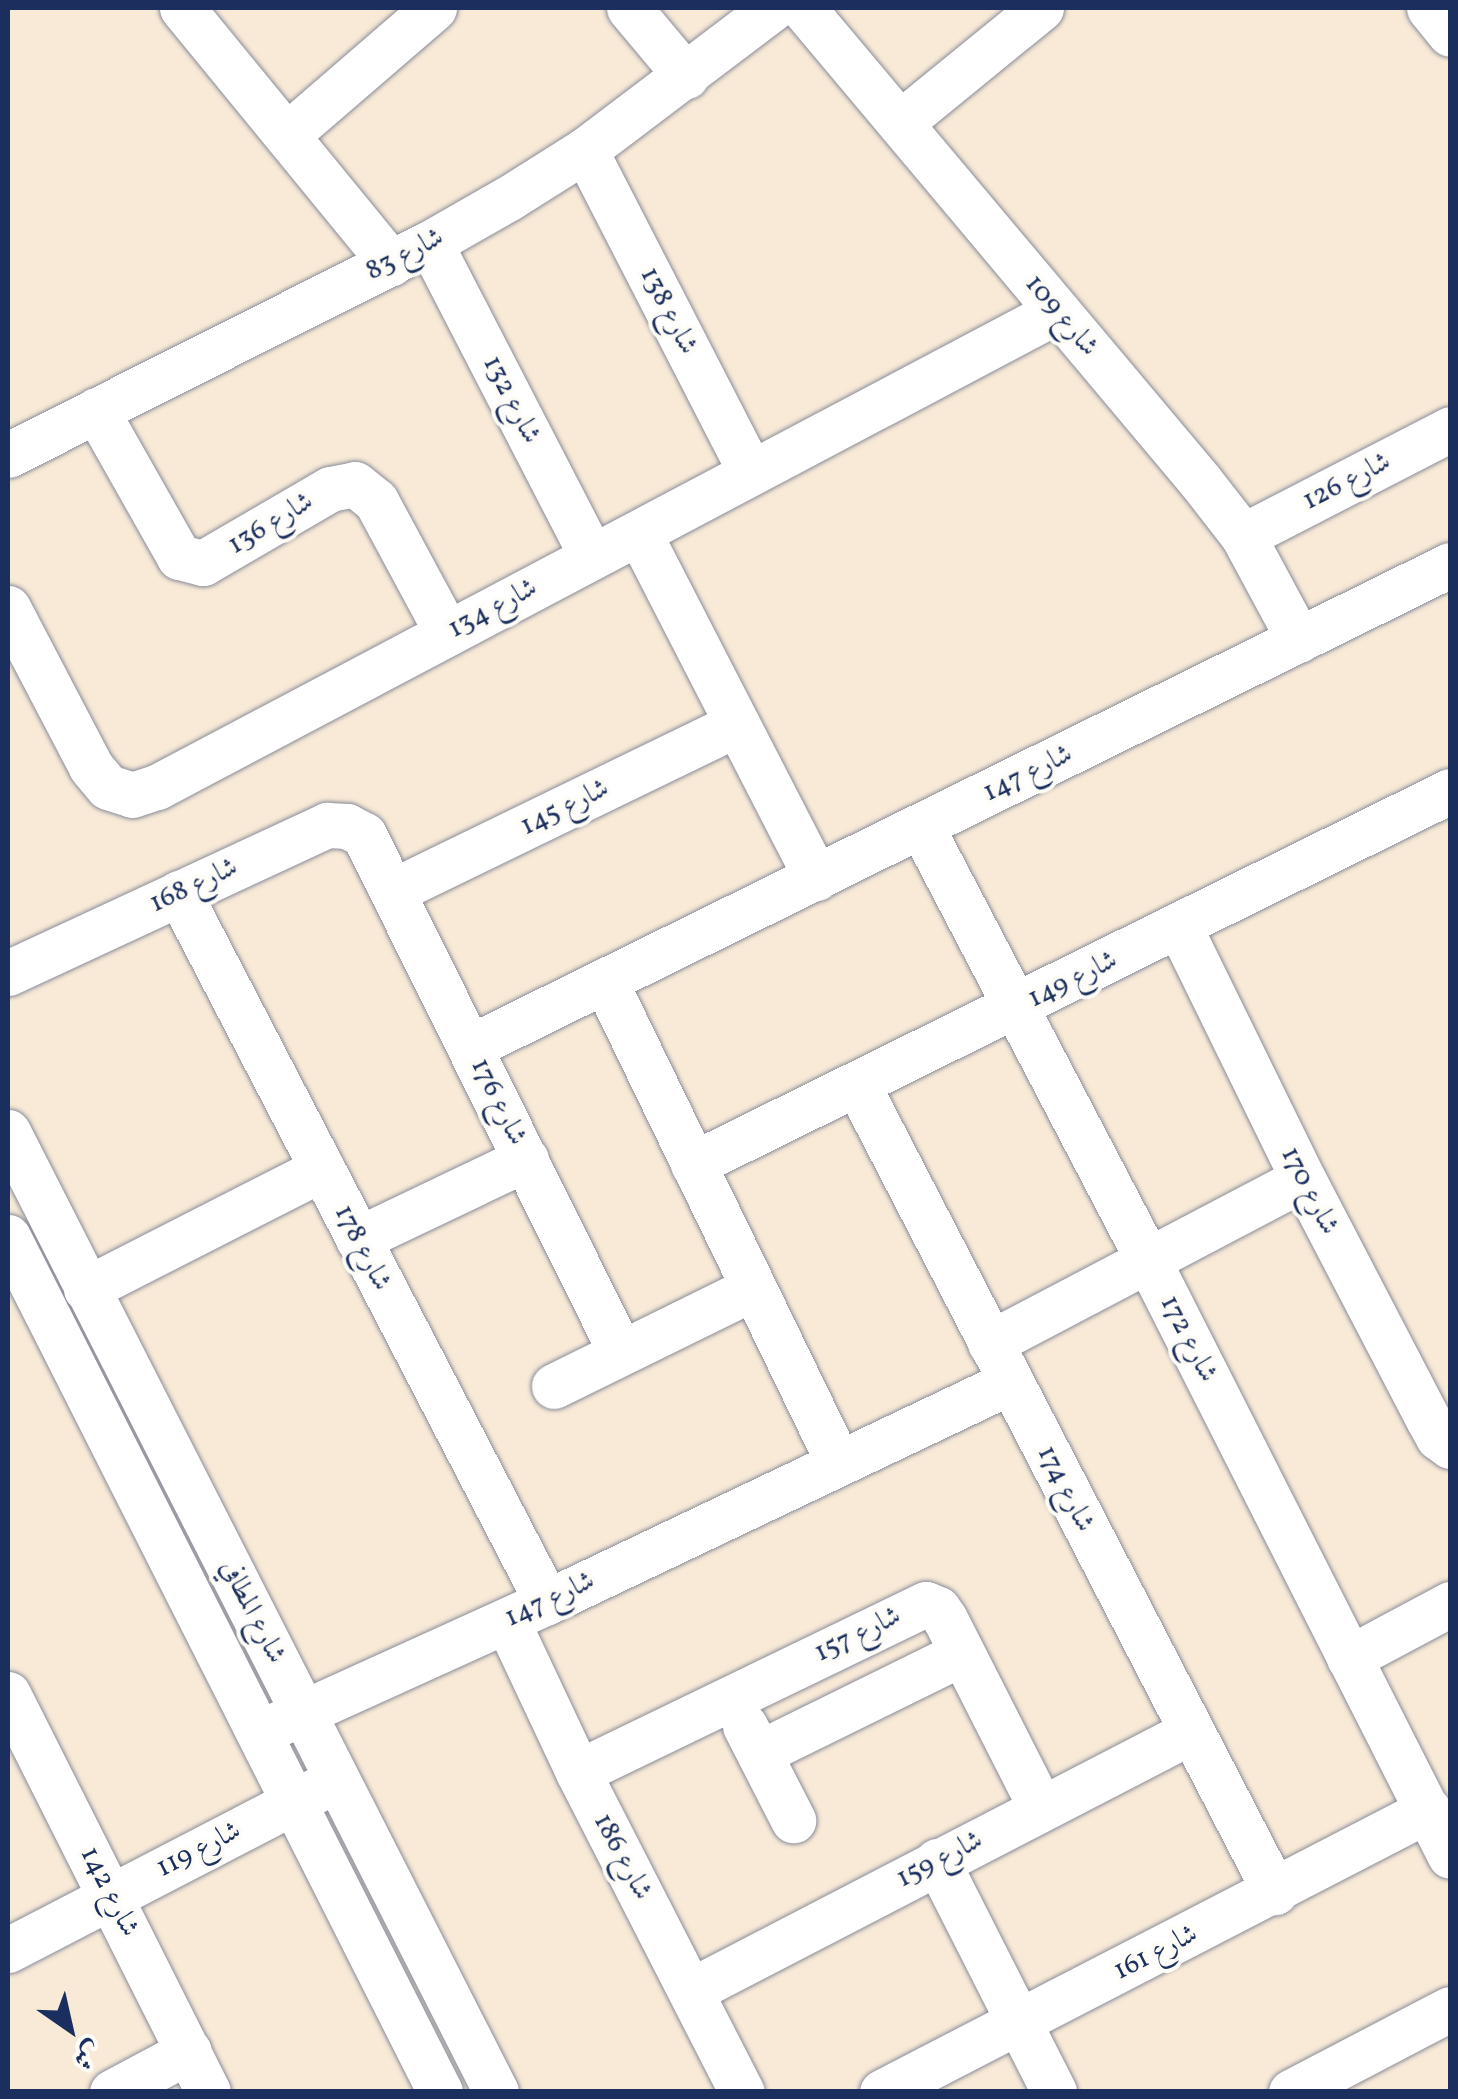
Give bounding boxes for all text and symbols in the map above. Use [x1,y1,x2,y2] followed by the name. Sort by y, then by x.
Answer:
[360,221,450,289] street label: شارع 83
[632,262,704,360] street label: شارع 138
[1017,268,1105,364] street label: شارع 109
[475,350,547,450] street label: شارع 132
[1297,446,1397,518] street label: شارع 126
[222,485,320,563] street label: شارع 136
[443,572,543,646] street label: شارع 134
[978,738,1078,810] street label: شارع 147
[515,772,615,844] street label: شارع 145
[145,851,243,921] street label: شارع 168
[1023,944,1123,1016] street label: شارع 149
[463,1053,533,1151] street label: شارع 176
[1273,1141,1345,1241] street label: شارع 170
[326,1199,398,1297] street label: شارع 178
[1152,1290,1224,1388] street label: شارع 172
[1029,1440,1101,1538] street label: شارع 174
[212,1554,292,1670] street label: شارع المطافي
[500,1565,600,1635] street label: شارع 147
[809,1600,907,1670] street label: شارع 157
[585,1808,659,1906] street label: شارع 186
[151,1814,247,1886] street label: شارع 119
[891,1824,989,1896] street label: شارع 159
[72,1841,146,1943] street label: شارع 142
[1108,1918,1204,1988] street label: شارع 161
[20,1979,120,2079] north arrow
[65,2030,109,2078] text: ش

